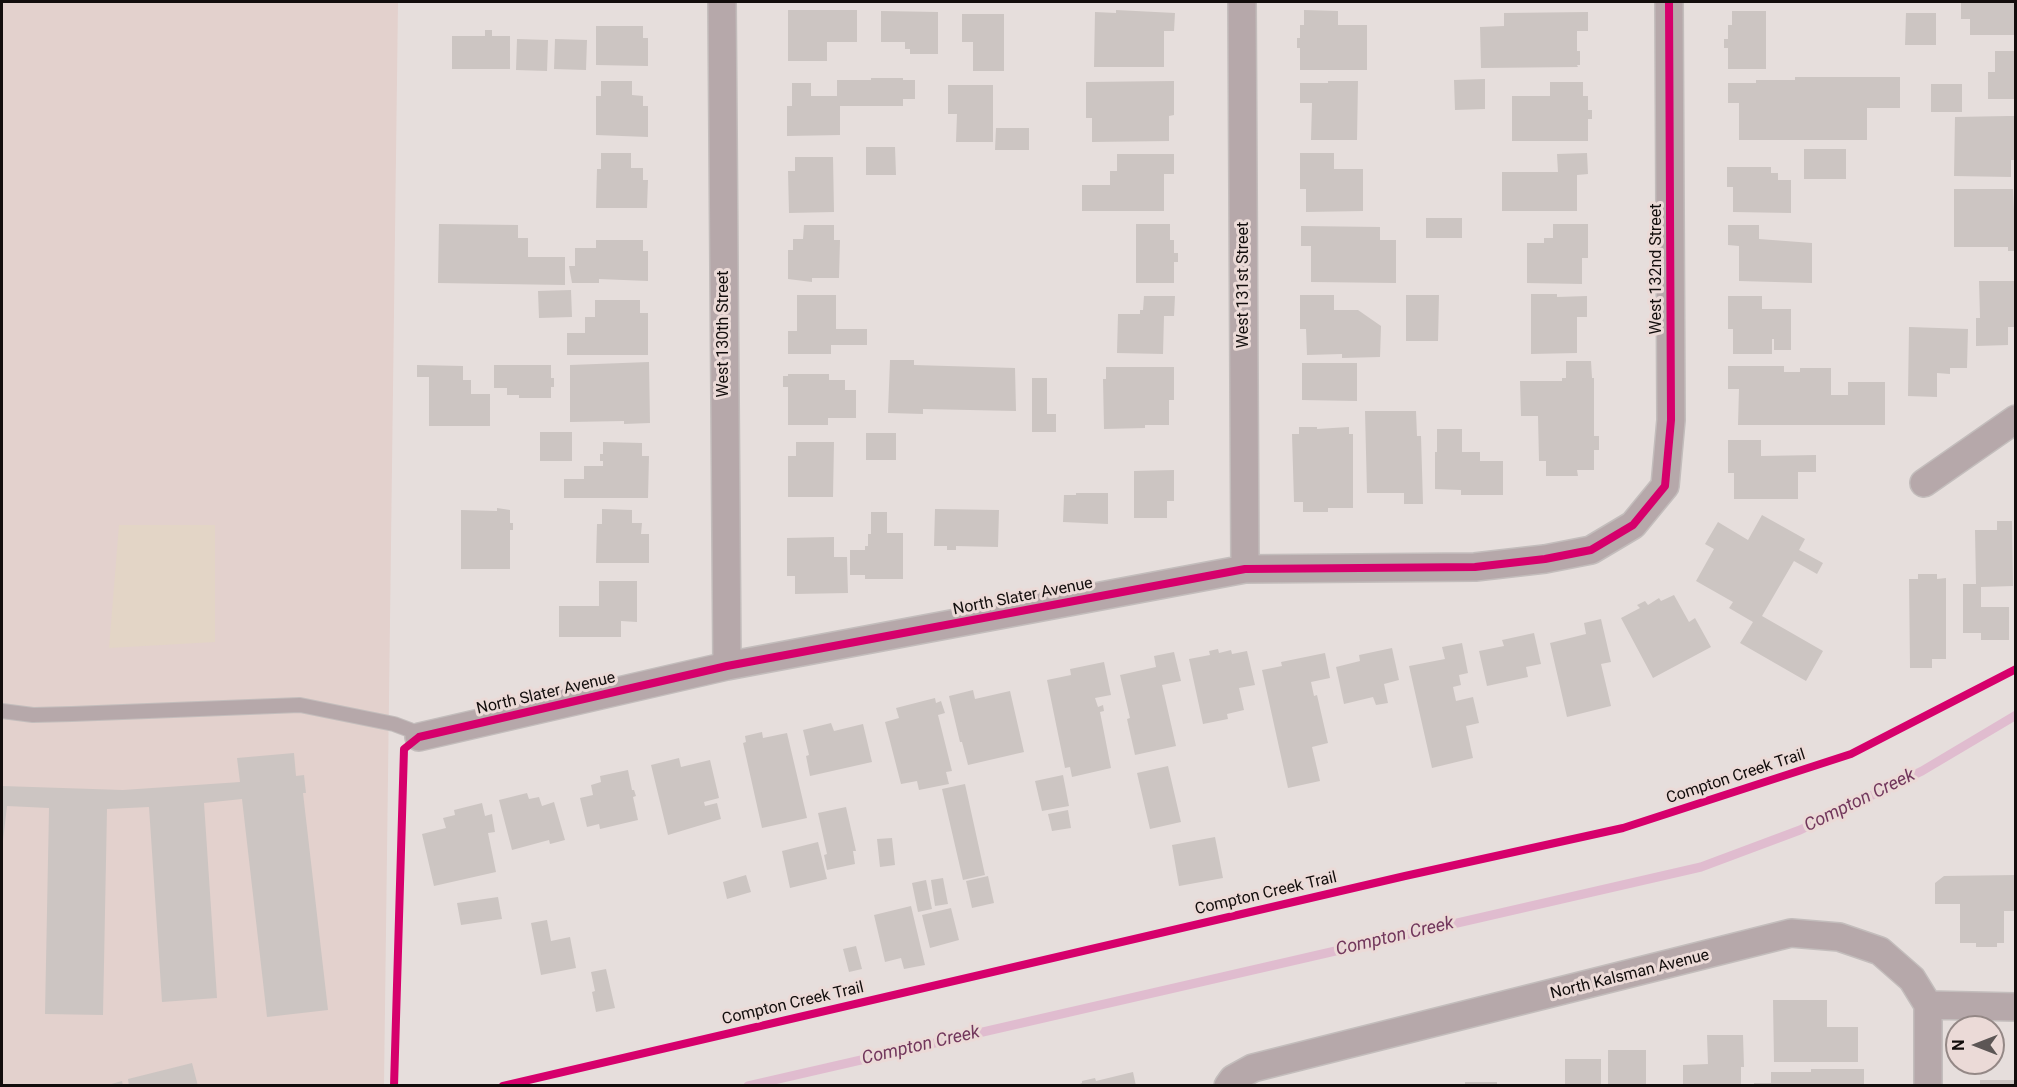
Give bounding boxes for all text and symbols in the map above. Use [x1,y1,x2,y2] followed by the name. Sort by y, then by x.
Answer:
[1647,204,1667,334] street label: West 132nd Street
[1234,222,1254,348] street label: West 131st Street
[714,270,734,398] street label: West 130th Street
[952,574,1094,620] street label: North Slater Avenue
[475,669,617,719] street label: North Slater Avenue
[1664,745,1808,809] street label: Compton Creek Trail
[1801,765,1919,837] water label: Compton Creek
[1193,868,1339,920] street label: Compton Creek Trail
[1334,913,1456,961] water label: Compton Creek
[1549,946,1711,1004] street label: North Kalsman Avenue
[720,978,866,1030] street label: Compton Creek Trail
[1945,1015,2005,1075] north arrow
[860,1022,982,1070] water label: Compton Creek
[1949,1039,1968,1051] text: N

